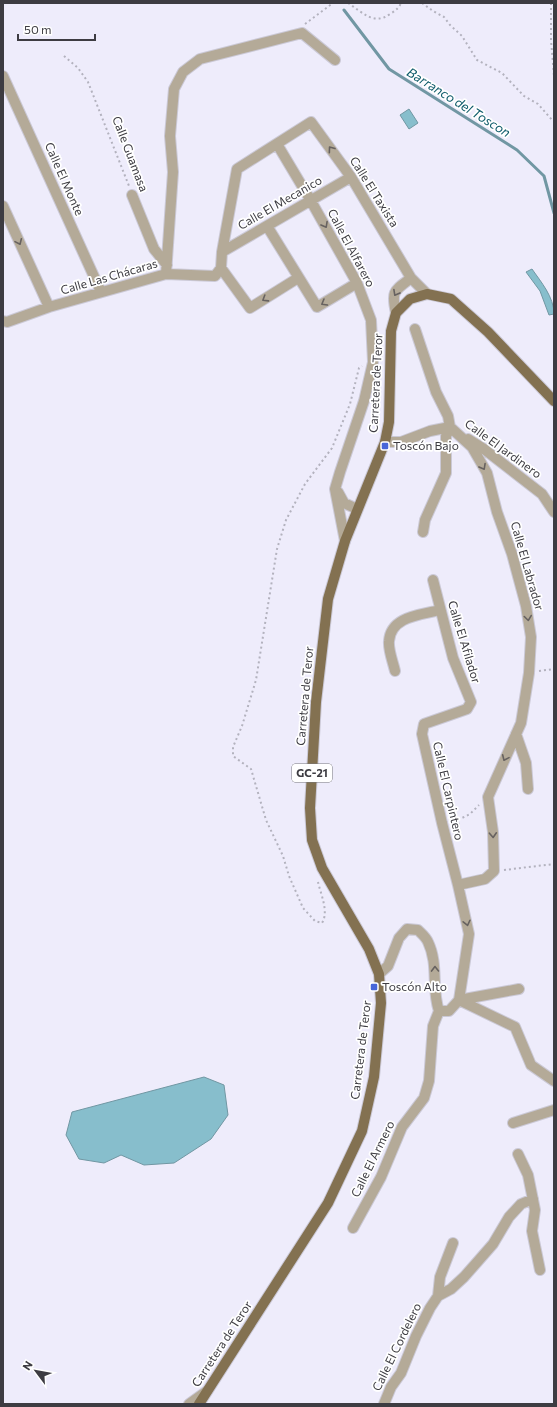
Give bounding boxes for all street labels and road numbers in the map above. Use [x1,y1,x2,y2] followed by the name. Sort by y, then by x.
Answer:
[110,114,152,193] street label: Calle Guamasa
[43,140,87,217] street label: Calle El Monte
[348,154,402,229] street label: Calle El Taxista
[235,172,324,232] street label: Calle El Mecanico
[325,206,378,289] street label: Calle El Alfarero
[59,256,159,297] street label: Calle Las Chácaras
[365,333,385,433] street label: Carretera de Teror
[462,416,545,481] street label: Calle El Jardinero
[509,520,547,612] street label: Calle El Labrador
[446,599,484,685] street label: Calle El Afilador
[293,645,315,746] street label: Carretera de Teror
[431,740,467,842] street label: Calle El Carpintero
[292,764,332,782] road number: GC-21
[347,999,373,1100] street label: Carretera de Teror
[348,1118,397,1199] street label: Calle El Armero
[188,1298,254,1389] street label: Carretera de Teror
[369,1300,423,1393] street label: Calle El Cordelero

